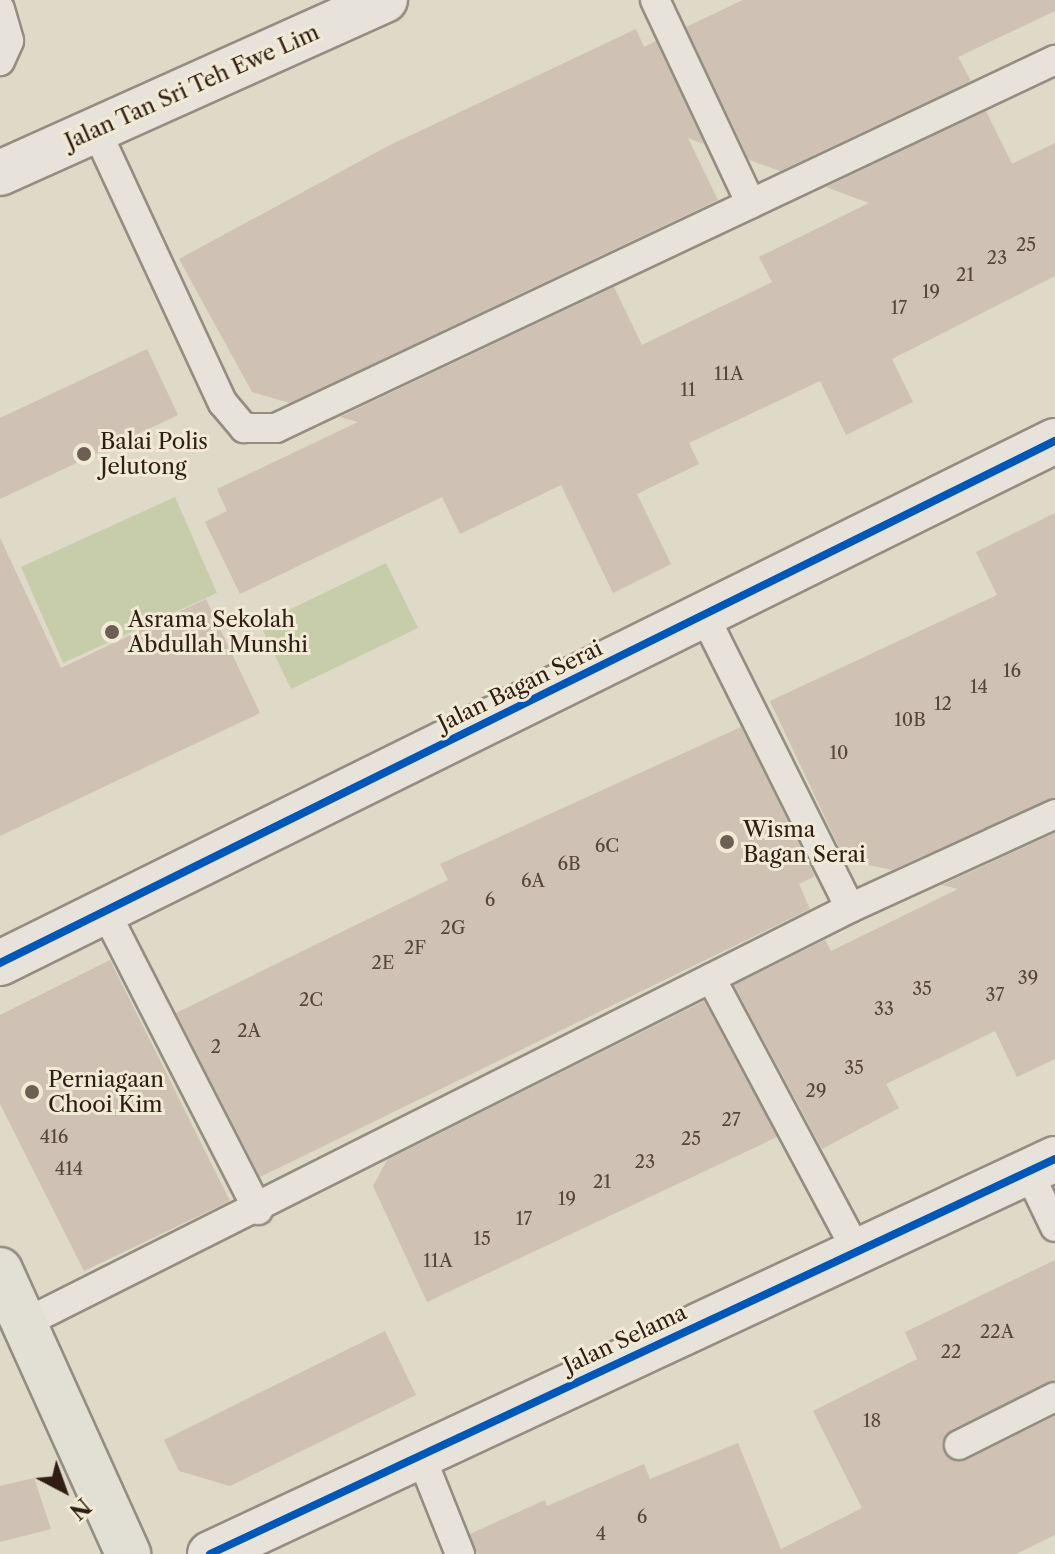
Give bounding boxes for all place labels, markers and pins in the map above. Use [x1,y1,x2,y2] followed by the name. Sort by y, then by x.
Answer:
[100,428,208,480] place label: Balai Polis Jelutong
[75,445,93,463] marker: Balai Polis Jelutong
[128,606,308,658] place label: Asrama Sekolah Abdullah Munshi
[103,623,121,641] marker: Asrama Sekolah Abdullah Munshi
[743,816,866,868] place label: Wisma Bagan Serai
[718,833,736,851] marker: Wisma Bagan Serai
[48,1066,164,1118] place label: Perniagaan Chooi Kim
[23,1083,41,1101] marker: Perniagaan Chooi Kim

